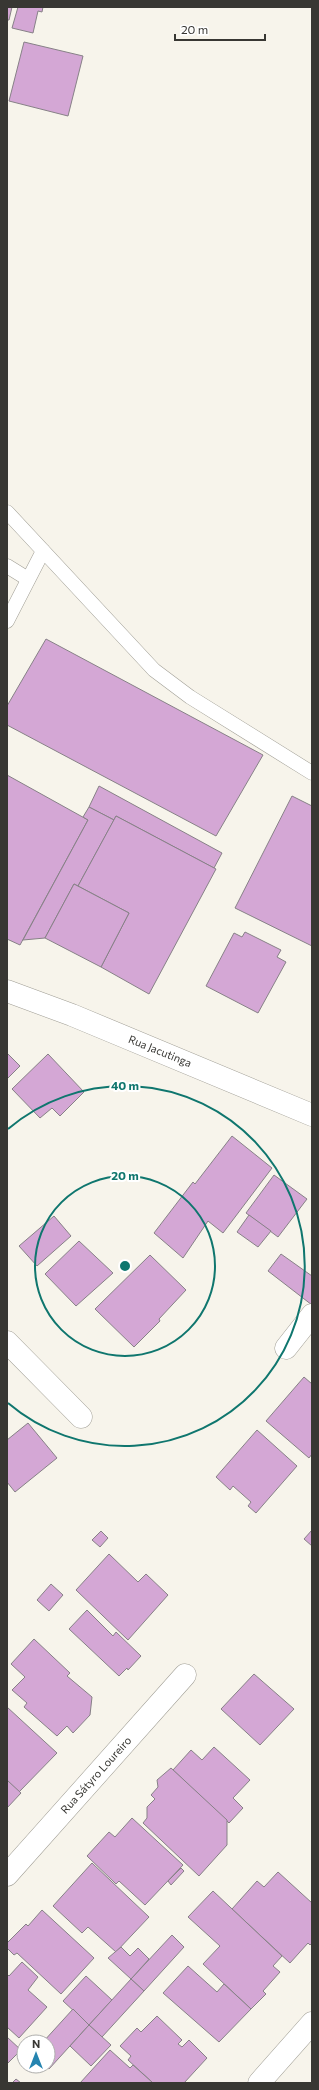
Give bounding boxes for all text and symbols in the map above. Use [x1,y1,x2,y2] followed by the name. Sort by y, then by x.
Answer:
[175,16,265,42] scale bar
[181,22,208,36] text: 20 m
[126,1032,194,1070] street label: Rua Jacutinga
[111,1078,139,1092] text: 40 m
[111,1168,139,1182] text: 20 m
[118,1259,132,1273] centre of rings
[58,1733,134,1816] street label: Rua Sátyro Loureiro
[16,2034,56,2074] north arrow
[32,2037,40,2050] text: N

